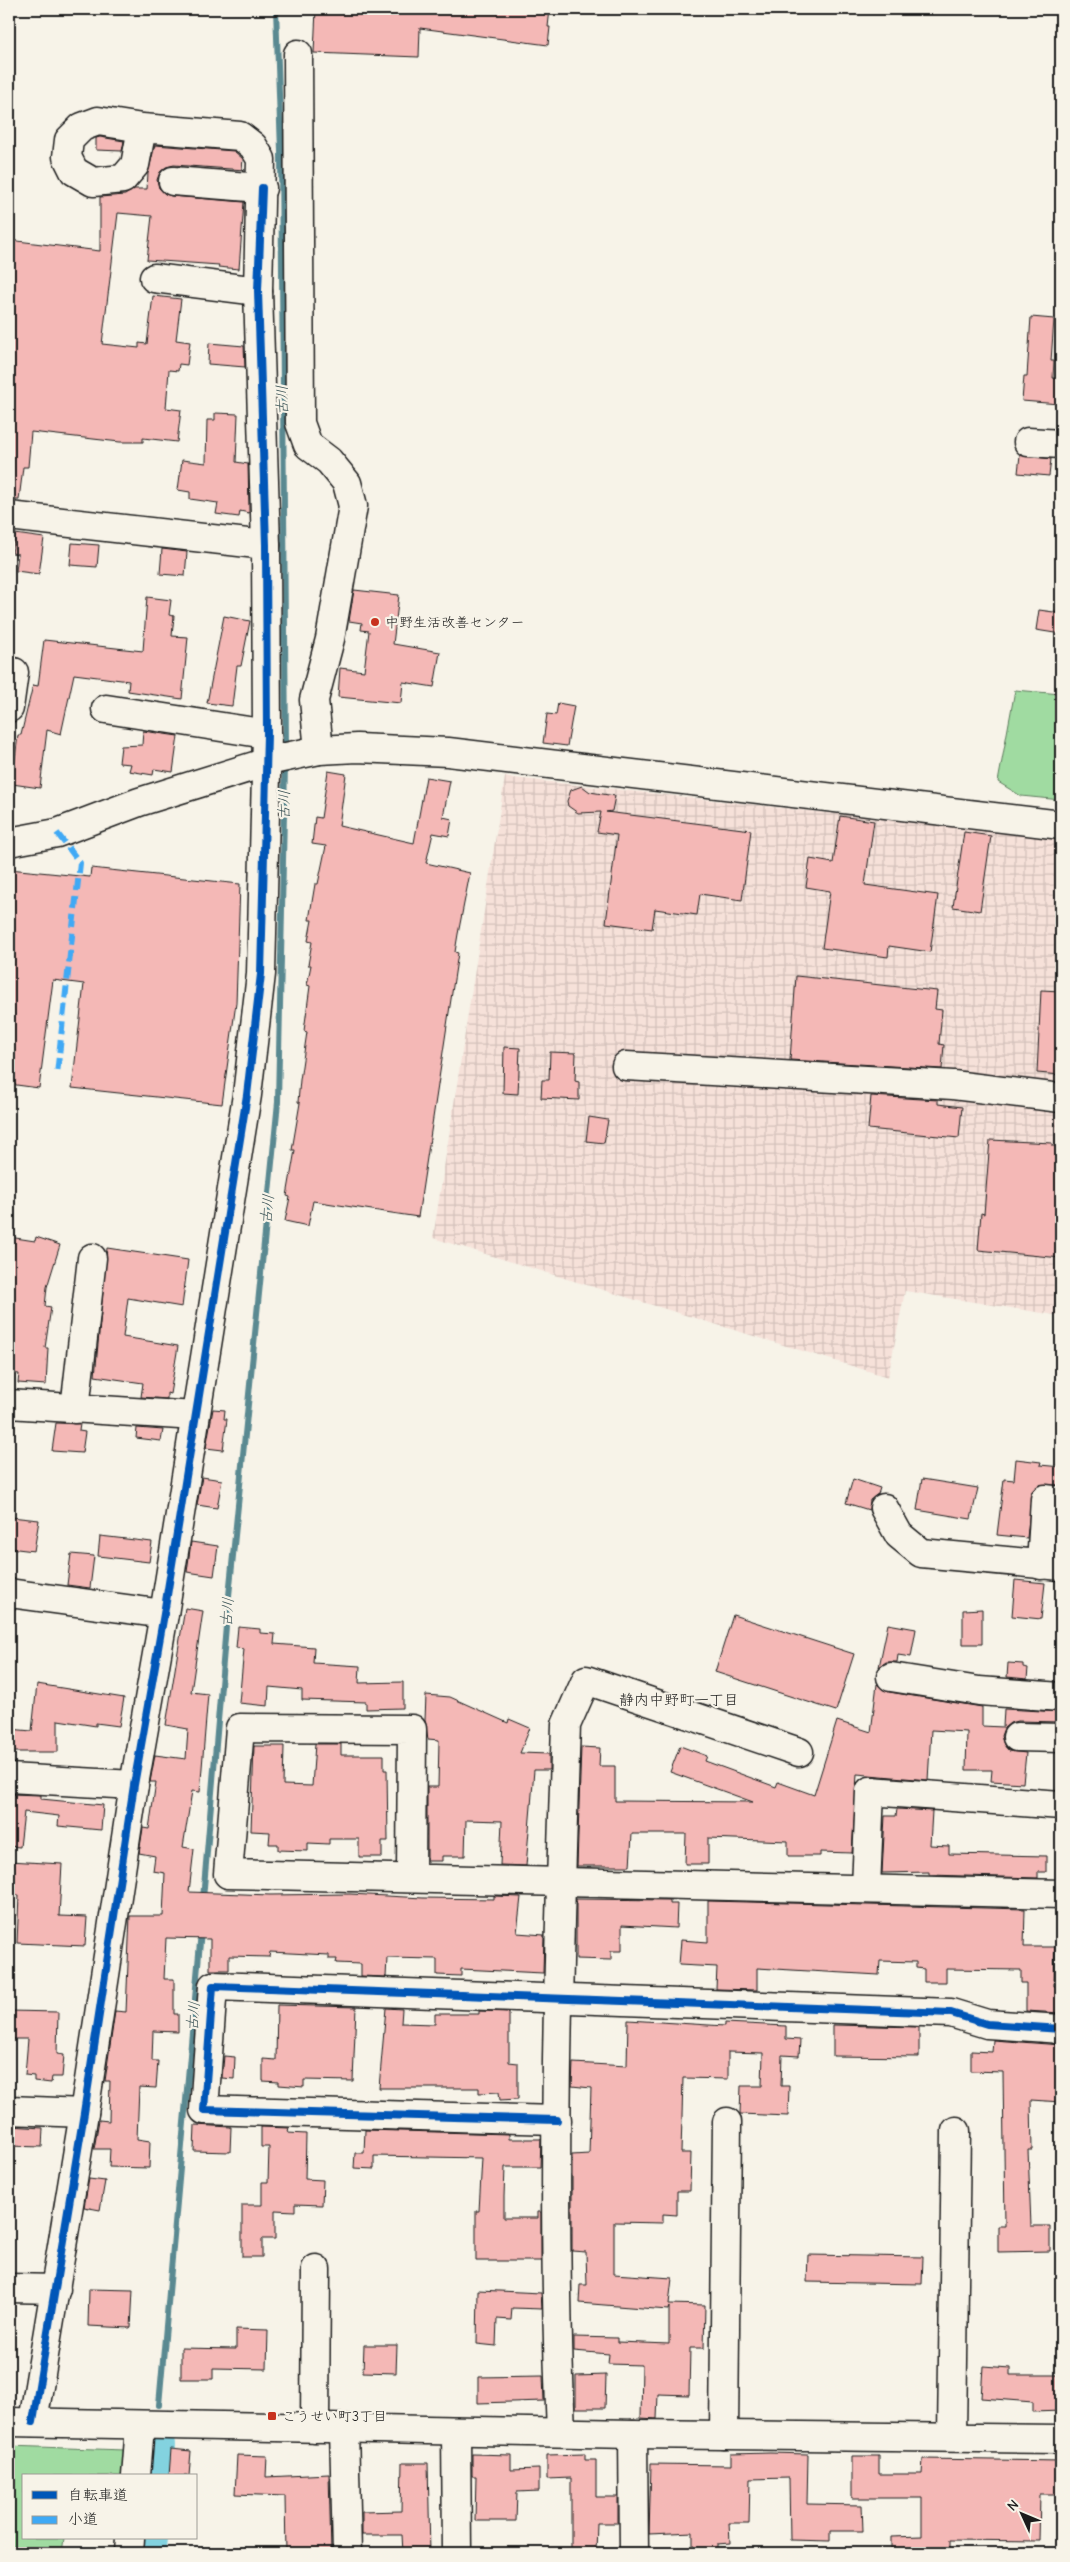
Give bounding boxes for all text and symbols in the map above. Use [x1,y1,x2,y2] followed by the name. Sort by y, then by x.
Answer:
[273,385,291,415] water label: 古川
[385,614,524,631] place label: 中野生活改善センター
[369,616,381,628] marker: 中野生活改善センター
[275,790,293,820] water label: 古川
[256,1193,278,1225] water label: 古川
[217,1596,237,1628] water label: 古川
[619,1691,739,1709] district label: 静内中野町一丁目
[183,2000,203,2032] water label: 古川
[282,2408,387,2425] place label: こうせい町3丁目
[266,2410,278,2422] marker: こうせい町3丁目
[22,2474,198,2540] legend
[68,2486,128,2504] text: 自転車道
[998,2490,1048,2540] north arrow
[1004,2496,1022,2515] text: N
[68,2510,98,2528] text: 小道

